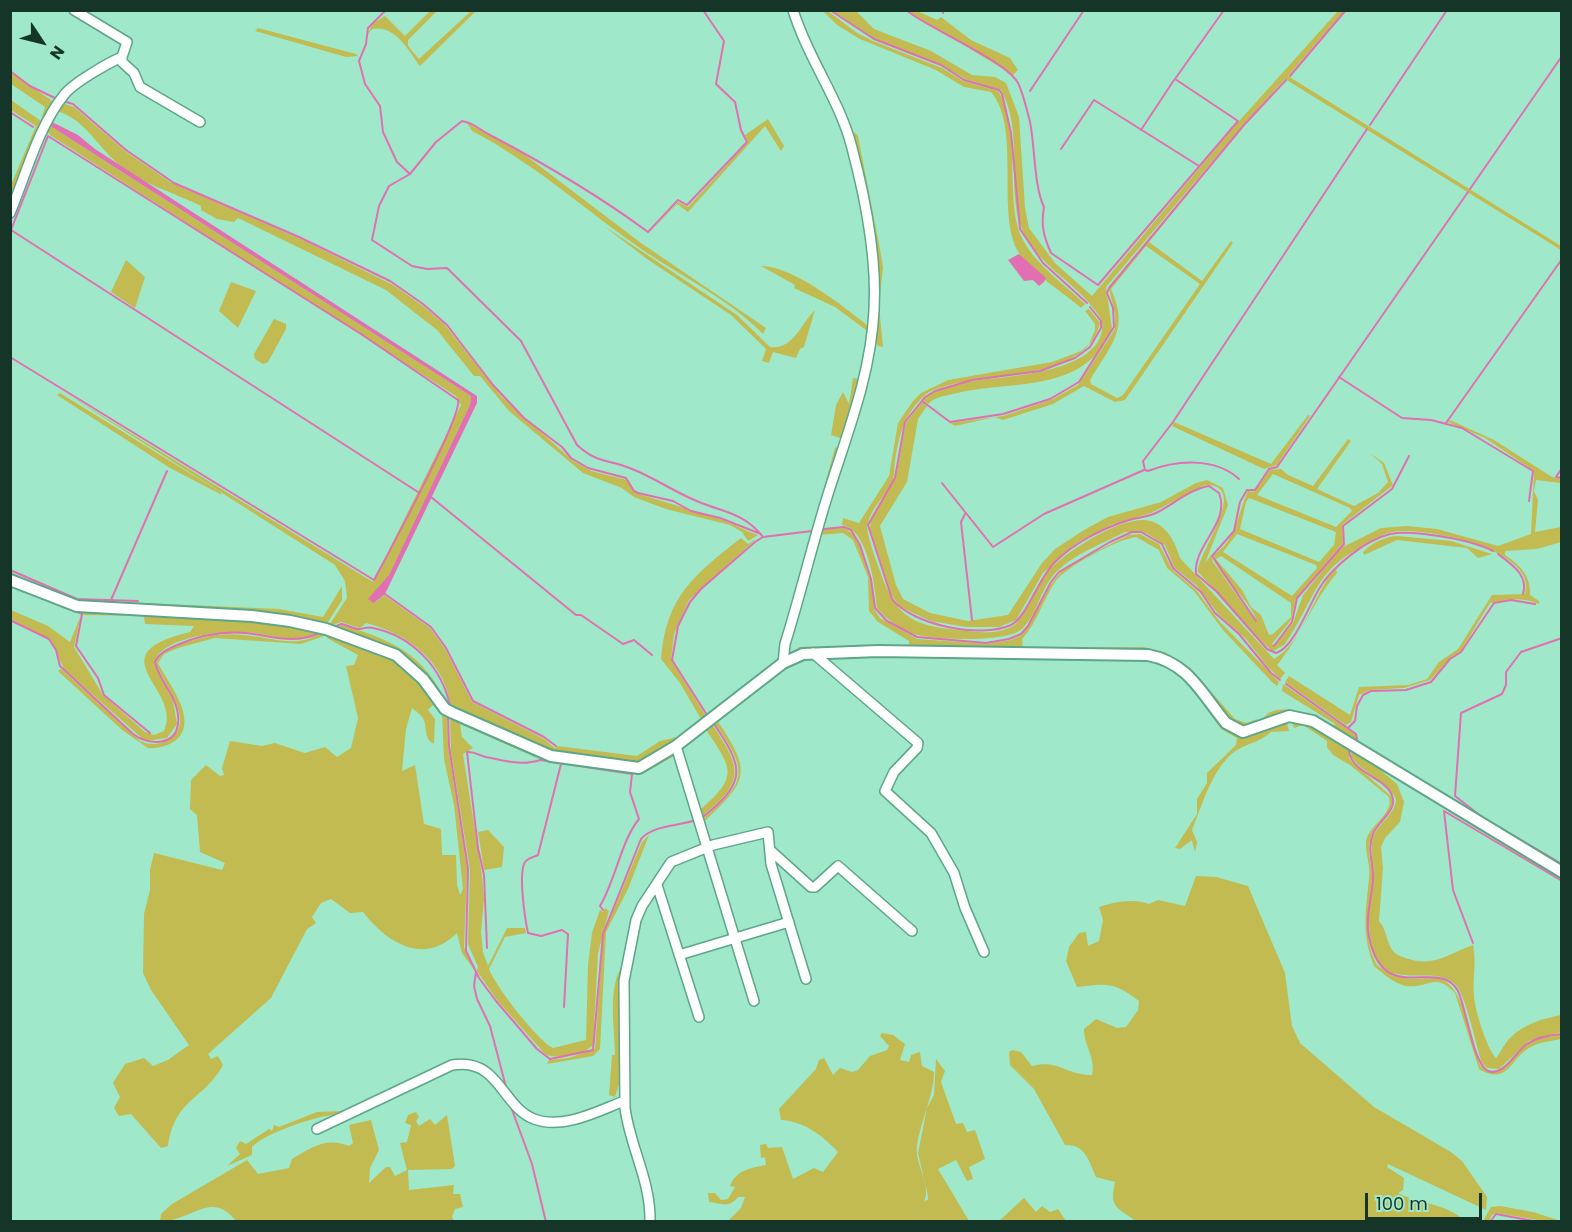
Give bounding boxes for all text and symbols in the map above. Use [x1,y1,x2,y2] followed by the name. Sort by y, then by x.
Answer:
[12,12,72,72] north arrow
[44,41,70,64] text: N
[1368,1181,1485,1219] scale bar
[1376,1191,1428,1216] text: 100 m

